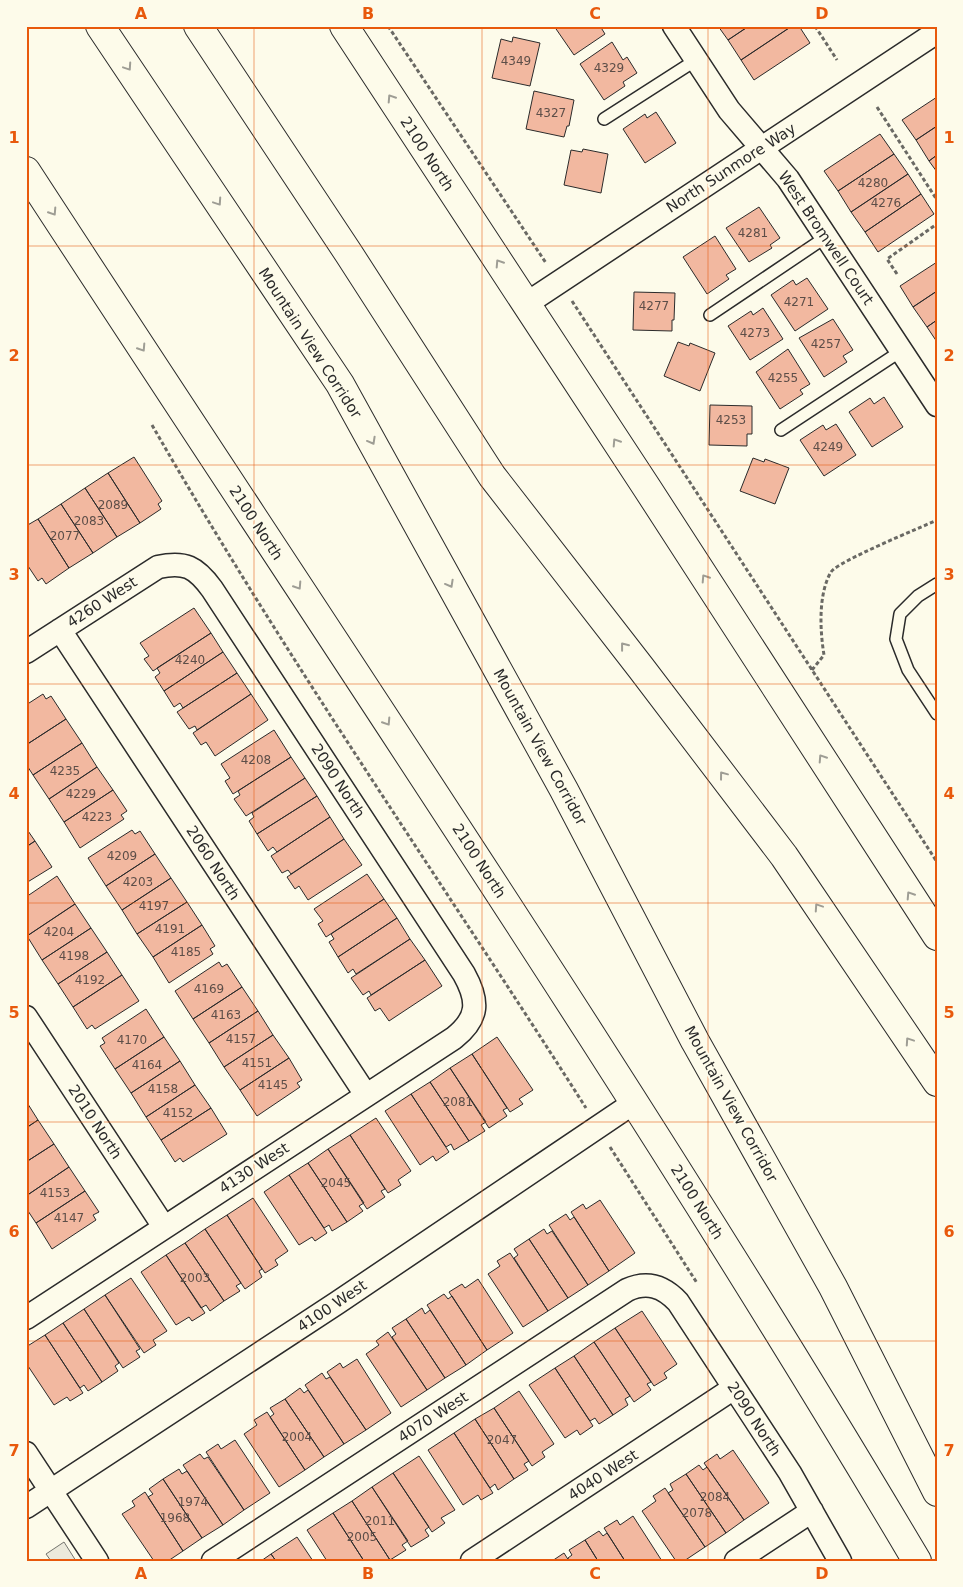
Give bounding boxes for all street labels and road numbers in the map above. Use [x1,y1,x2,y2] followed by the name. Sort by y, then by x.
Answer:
[396,113,458,195] street label: 2100 North
[663,119,799,217] street label: North Sunmore Way
[775,168,878,308] street label: West Bromwell Court
[255,264,366,422] street label: Mountain View Corridor
[225,482,287,564] street label: 2100 North
[64,573,140,631] street label: 4260 West
[490,666,591,829] street label: Mountain View Corridor
[307,740,369,822] street label: 2090 North
[448,820,510,902] street label: 2100 North
[182,822,244,904] street label: 2060 North
[681,1023,782,1186] street label: Mountain View Corridor
[64,1081,126,1163] street label: 2010 North
[216,1139,292,1197] street label: 4130 West
[667,1161,727,1243] street label: 2100 North
[294,1276,370,1336] street label: 4100 West
[723,1378,785,1460] street label: 2090 North
[395,1388,471,1446] street label: 4070 West
[565,1446,641,1504] street label: 4040 West

